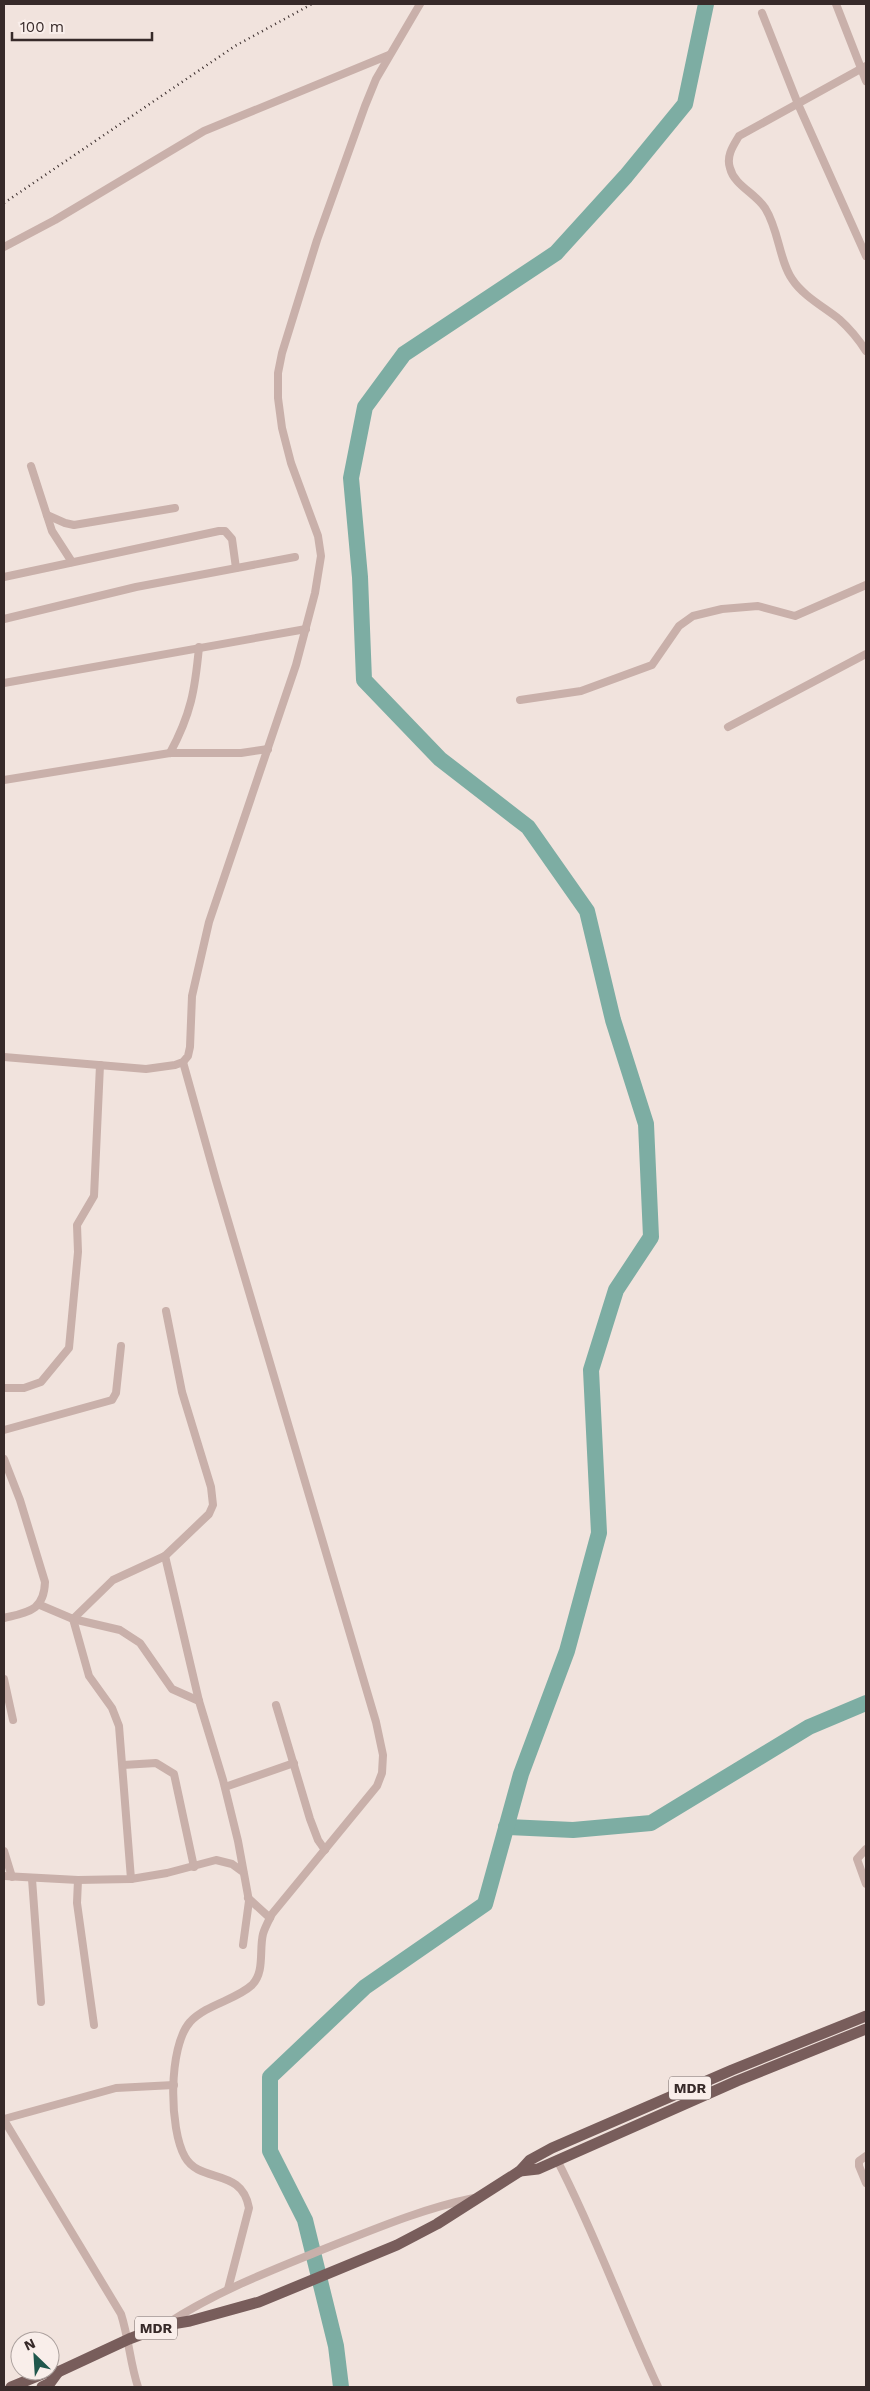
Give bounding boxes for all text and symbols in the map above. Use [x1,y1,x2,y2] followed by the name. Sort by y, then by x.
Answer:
[12,10,152,42] scale bar
[20,18,64,36] text: 100 m
[669,2076,711,2100] road number: MDR
[135,2316,177,2340] road number: MDR
[10,2331,60,2381] north arrow
[21,2335,38,2354] text: N

